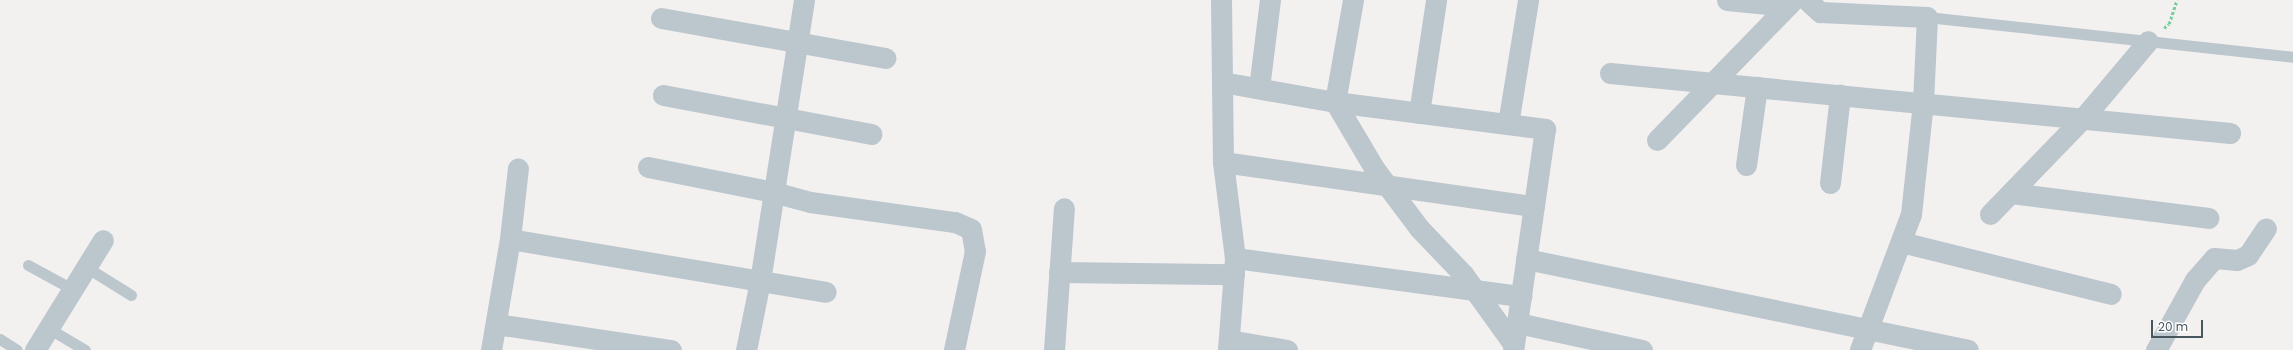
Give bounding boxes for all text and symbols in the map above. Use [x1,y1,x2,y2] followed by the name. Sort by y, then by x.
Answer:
[2153,312,2205,338] scale bar
[2158,318,2188,335] text: 20 m

